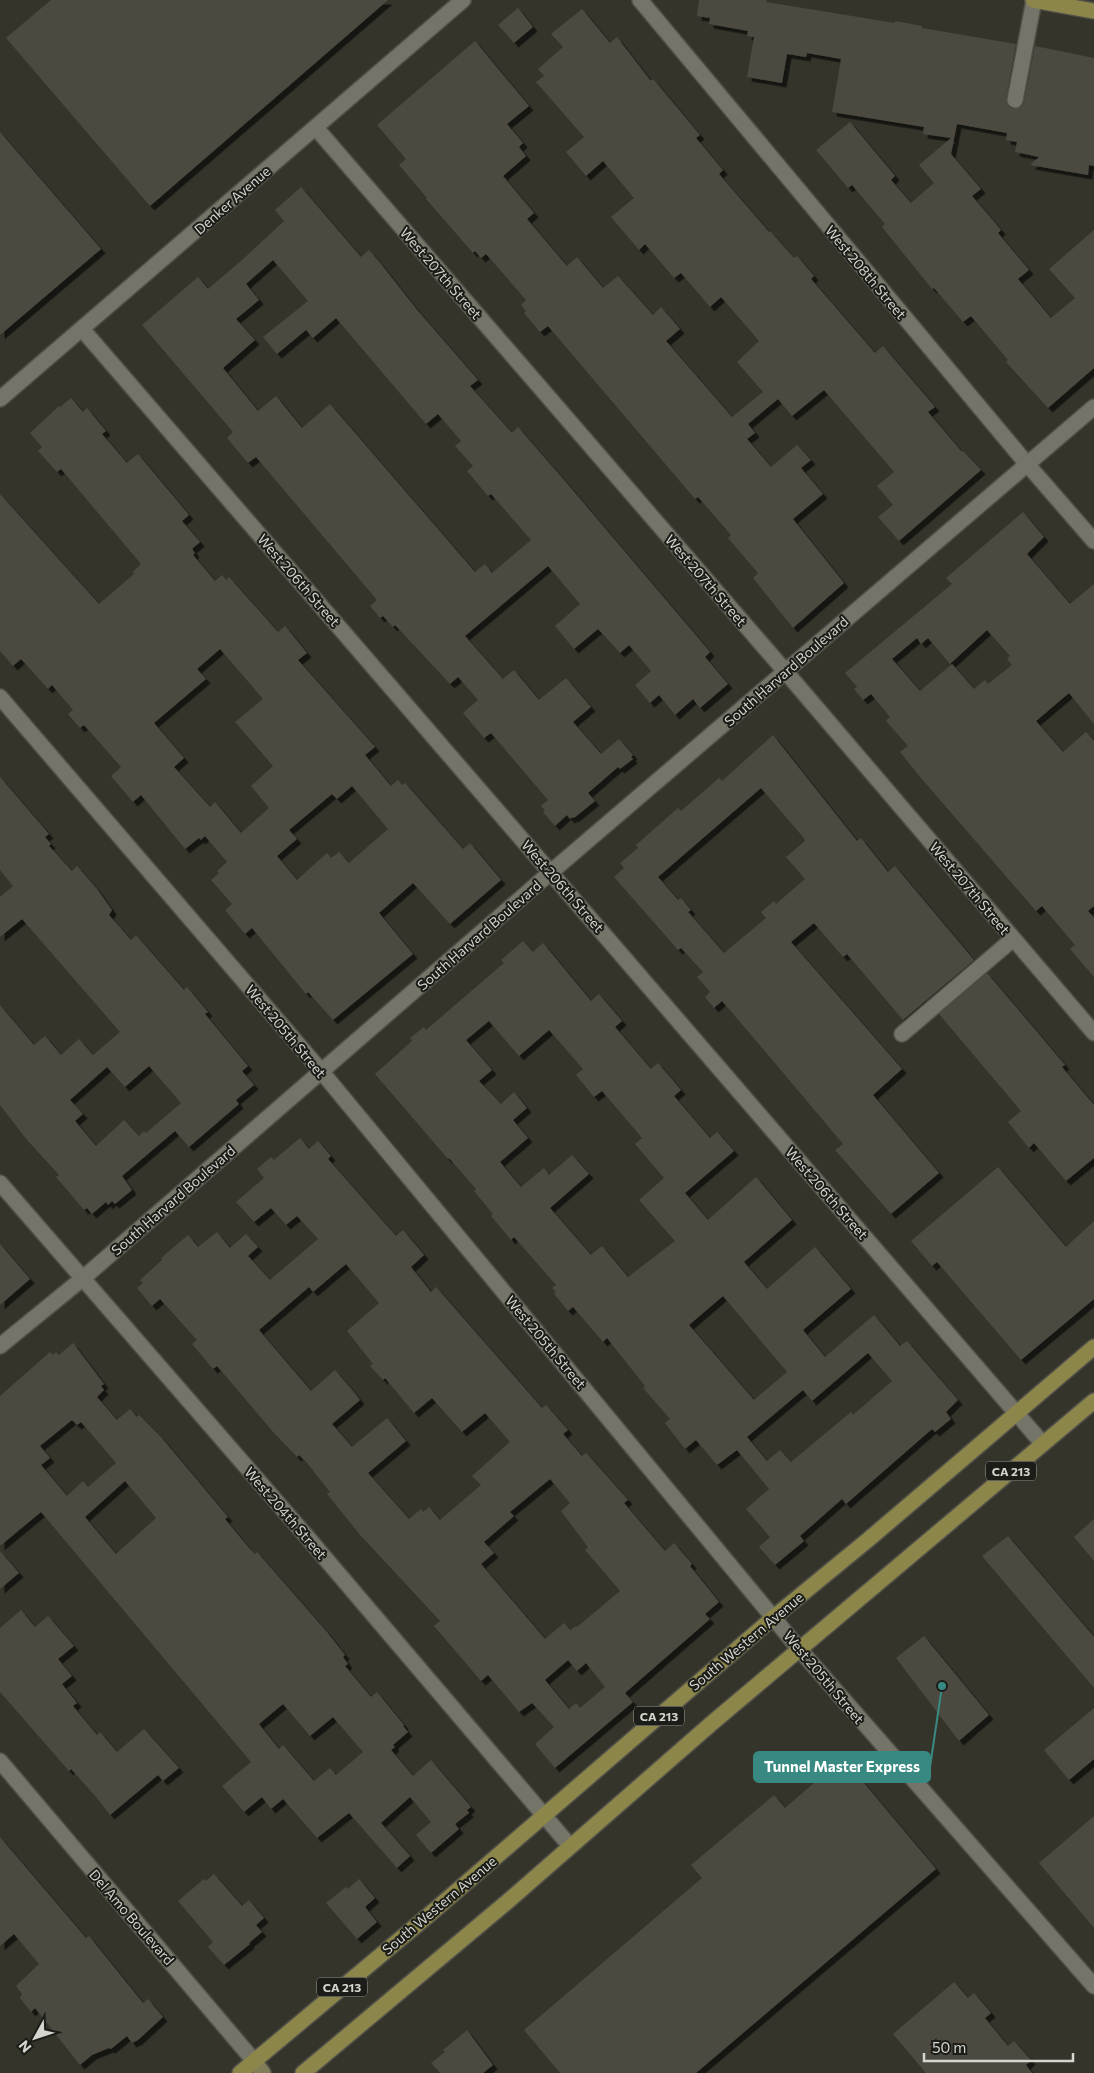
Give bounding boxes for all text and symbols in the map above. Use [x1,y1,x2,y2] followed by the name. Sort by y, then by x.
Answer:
[190,162,274,238] street label: Denker Avenue
[822,222,910,322] street label: West 208th Street
[397,224,486,322] street label: West 207th Street
[254,530,344,630] street label: West 206th Street
[662,531,751,629] street label: West 207th Street
[721,613,851,729] street label: South Harvard Boulevard
[518,836,608,936] street label: West 206th Street
[926,838,1014,938] street label: West 207th Street
[414,877,544,993] street label: South Harvard Boulevard
[242,981,330,1081] street label: West 205th Street
[108,1142,238,1258] street label: South Harvard Boulevard
[782,1143,872,1243] street label: West 206th Street
[502,1292,590,1392] street label: West 205th Street
[986,1462,1036,1480] road number: CA 213
[241,1463,331,1563] street label: West 204th Street
[685,1588,807,1694] street label: South Western Avenue
[780,1627,868,1727] street label: West 205th Street
[634,1706,684,1725] road number: CA 213
[754,1752,930,1782] callout: Tunnel Master Express
[764,1757,920,1775] text: Tunnel Master Express
[378,1852,500,1958] street label: South Western Avenue
[86,1866,178,1968] street label: Del Amo Boulevard
[317,1978,367,1996] road number: CA 213
[10,2013,60,2063] north arrow
[924,2030,1073,2062] scale bar
[15,2037,35,2056] text: N
[932,2038,966,2056] text: 50 m

